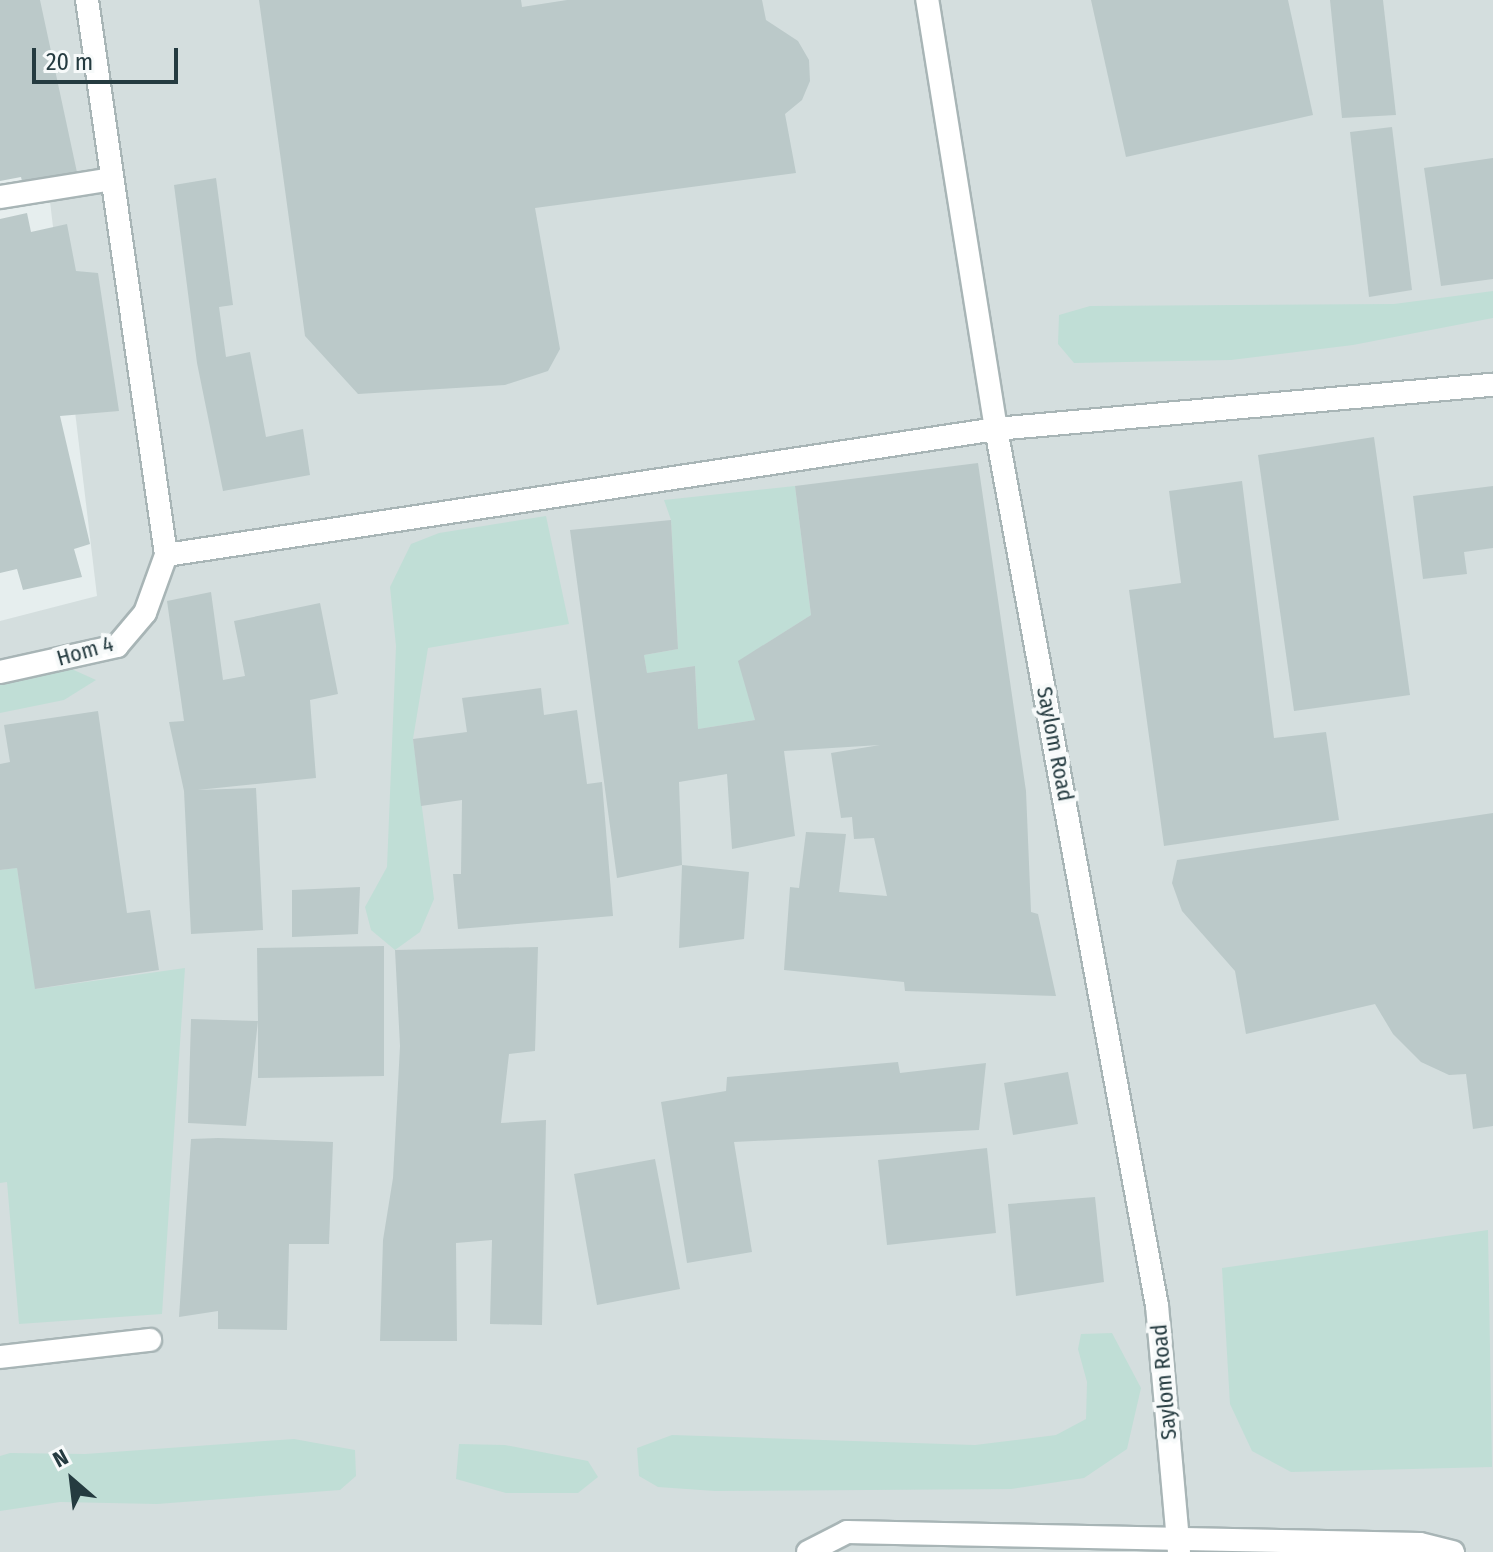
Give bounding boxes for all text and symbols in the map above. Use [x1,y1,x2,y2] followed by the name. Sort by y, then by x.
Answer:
[36,32,182,82] scale bar
[46,48,93,76] text: 20 m
[54,630,116,672] street label: Hom 4
[1031,684,1079,804] street label: Saylom Road
[1146,1323,1182,1441] street label: Saylom Road
[32,1440,112,1520] north arrow
[48,1443,73,1473] text: N

